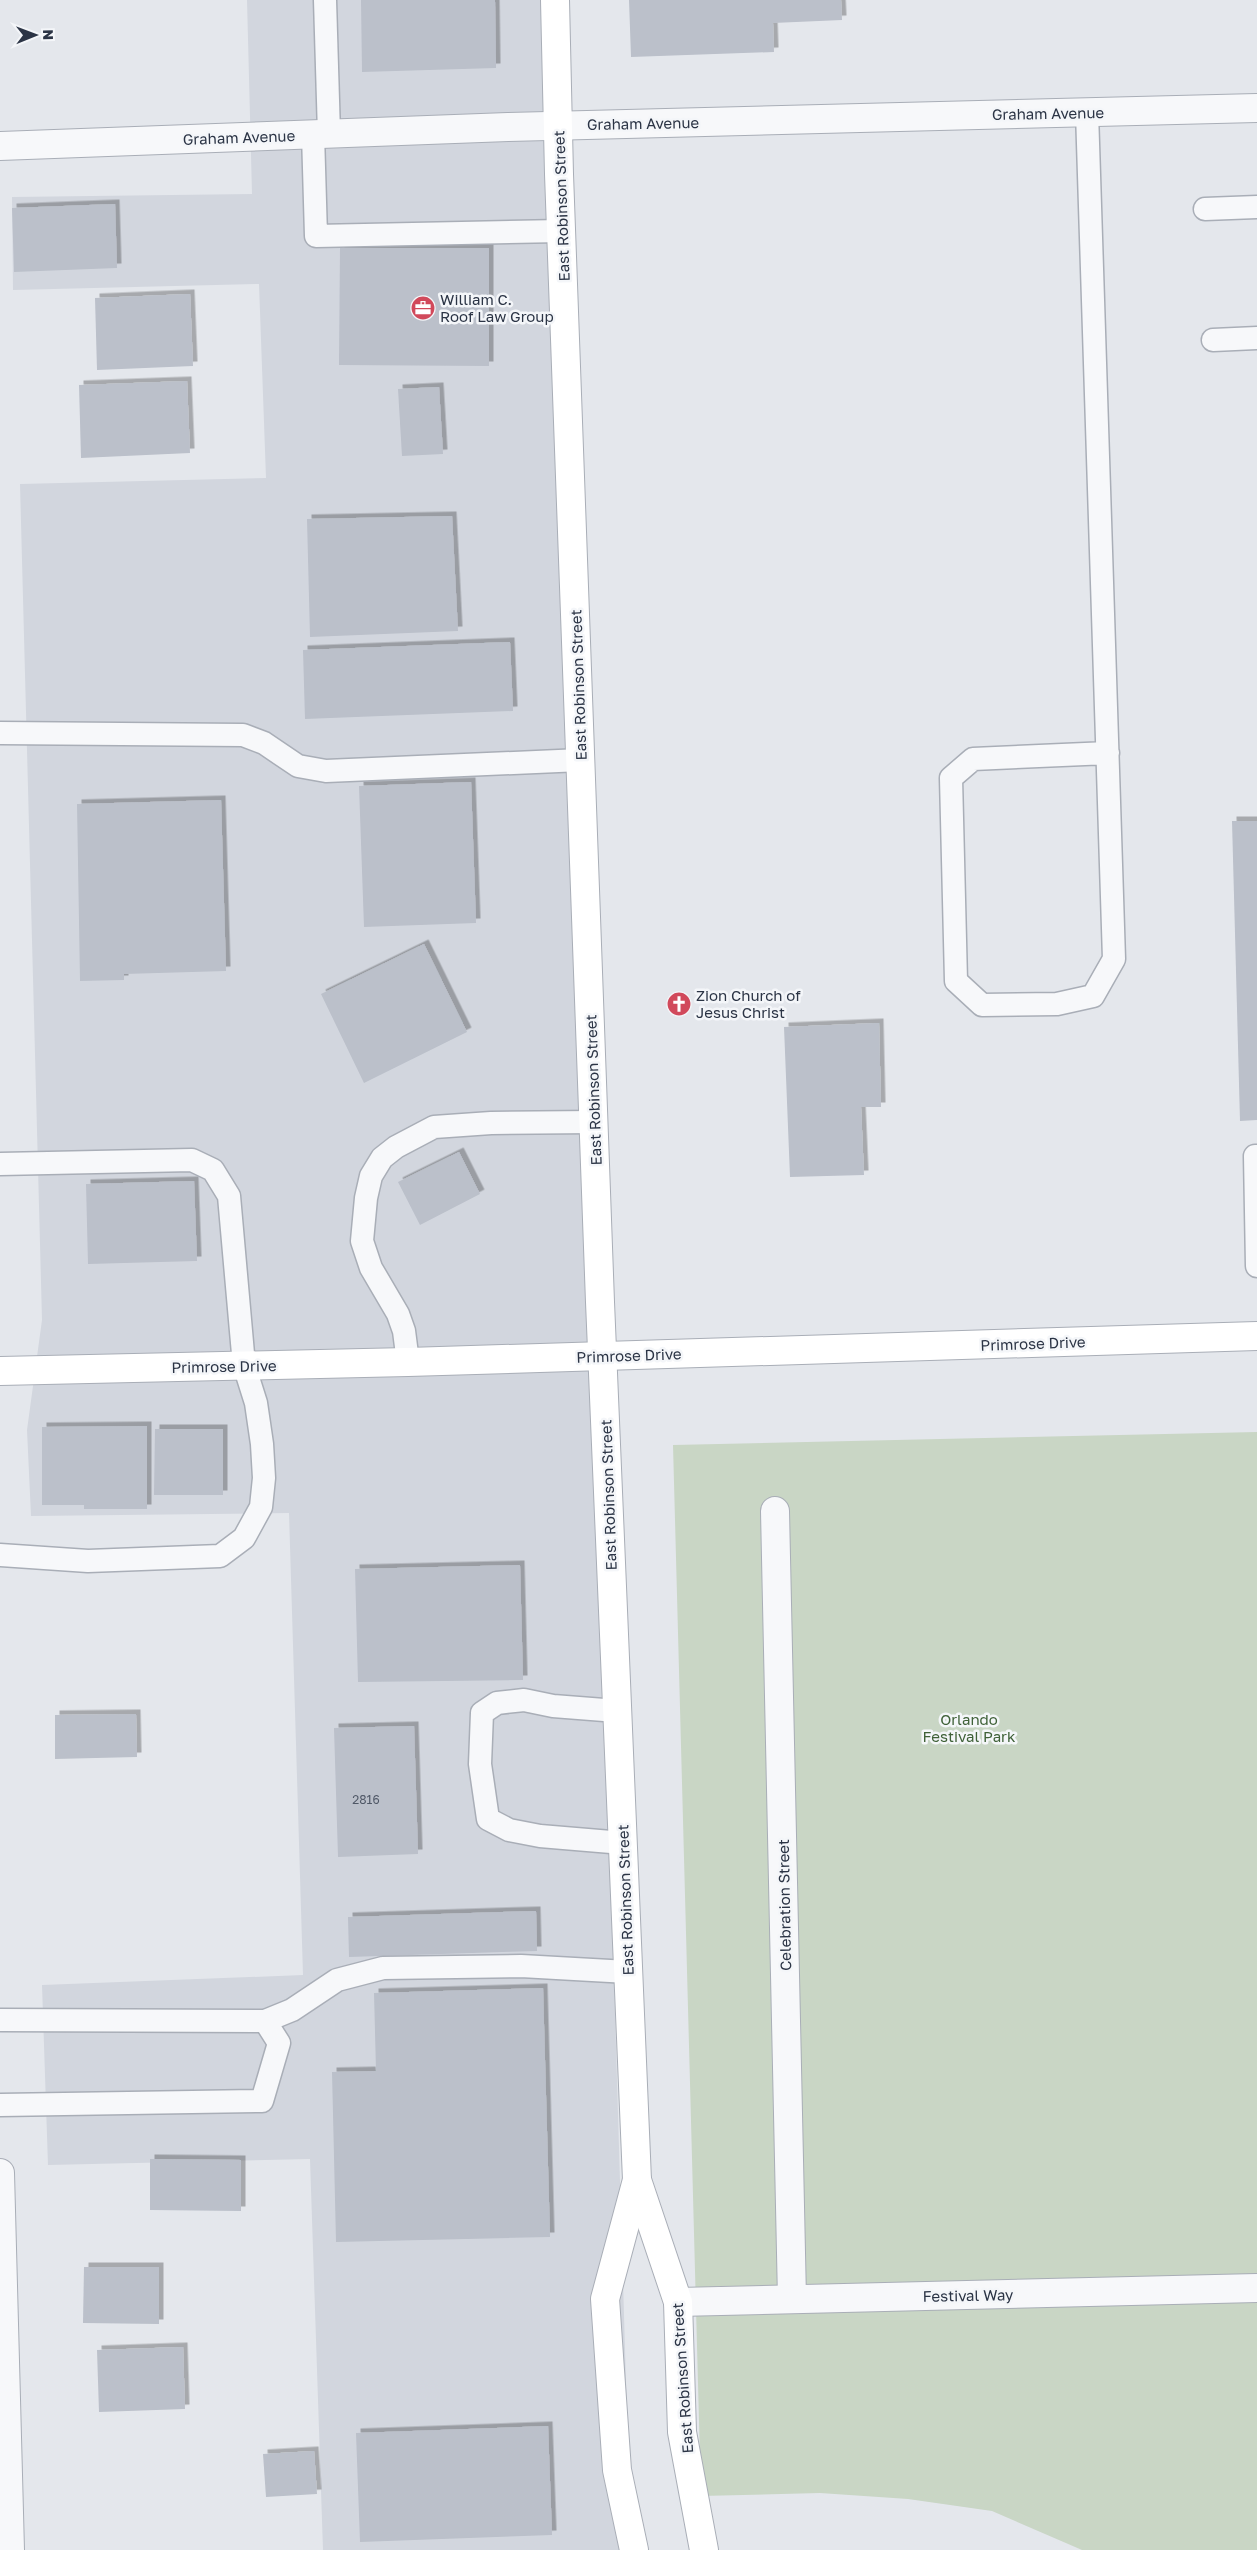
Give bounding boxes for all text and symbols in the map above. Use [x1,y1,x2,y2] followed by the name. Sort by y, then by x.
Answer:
[10,10,60,60] north arrow
[40,29,57,40] text: N
[992,103,1105,123] street label: Graham Avenue
[587,113,700,133] street label: Graham Avenue
[183,126,296,148] street label: Graham Avenue
[549,130,573,282] street label: East Robinson Street
[440,290,554,325] place label: William C. Roof Law Group
[410,295,436,321] office icon: William C. Roof Law Group
[566,609,590,761] street label: East Robinson Street
[696,986,801,1021] place label: Zion Church of Jesus Christ
[666,991,692,1017] church icon: Zion Church of Jesus Christ
[581,1014,605,1166] street label: East Robinson Street
[980,1332,1086,1354] street label: Primrose Drive
[576,1344,682,1366] street label: Primrose Drive
[171,1356,277,1376] street label: Primrose Drive
[596,1419,620,1571] street label: East Robinson Street
[923,1710,1016,1745] park label: Orlando Festival Park
[352,1792,380,1807] house number: 2816
[613,1824,637,1976] street label: East Robinson Street
[774,1839,794,1971] street label: Celebration Street
[922,2285,1014,2305] street label: Festival Way
[668,2302,696,2454] street label: East Robinson Street

